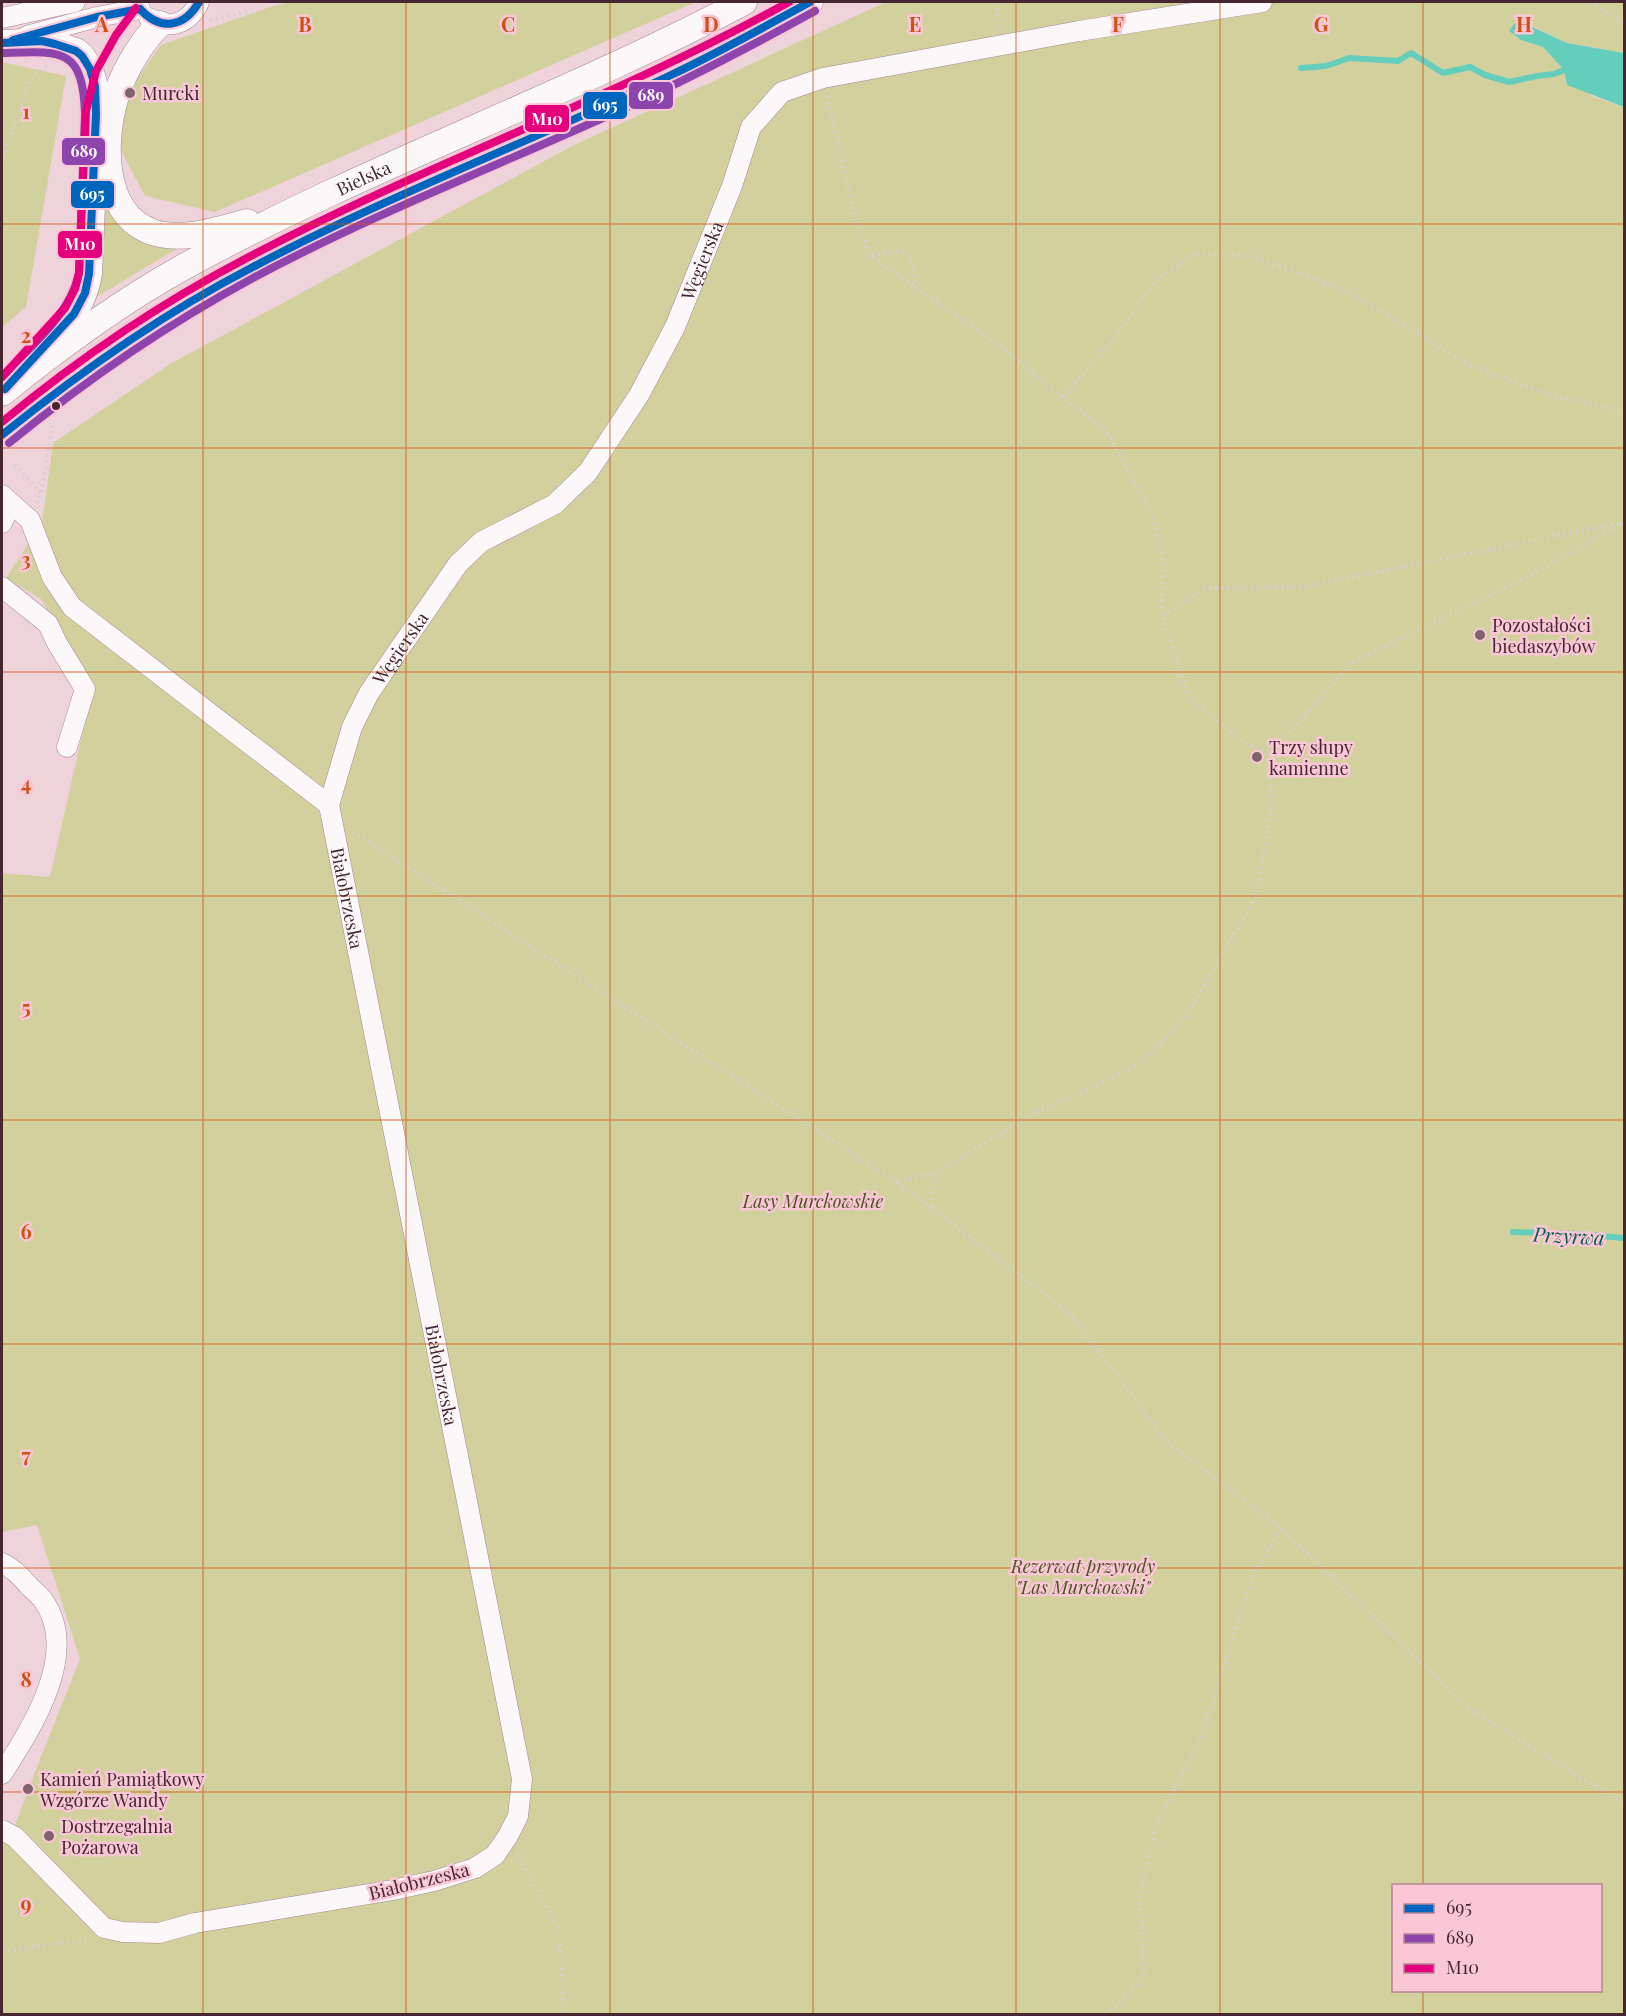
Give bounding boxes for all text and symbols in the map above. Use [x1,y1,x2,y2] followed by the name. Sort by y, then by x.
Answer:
[94,10,109,37] text: A
[298,10,312,37] text: B
[501,10,515,37] text: C
[703,10,719,37] text: D
[909,10,921,37] text: E
[1112,10,1124,37] text: F
[1314,10,1329,37] text: G
[1516,10,1532,37] text: H
[142,81,200,105] place label: Murcki
[628,81,674,110] line badge: 689
[638,84,665,105] text: 689
[123,86,137,100] marker: Murcki
[582,91,628,120] line badge: 695
[592,94,618,115] text: 695
[22,97,30,124] text: 1
[524,104,570,133] line badge: M10
[531,108,563,129] text: M10
[61,137,106,166] line badge: 689
[71,140,98,161] text: 689
[332,155,394,201] street label: Bielska
[70,180,115,209] line badge: 695
[79,183,105,204] text: 695
[675,218,729,304] street label: Węgierska
[57,230,103,259] line badge: M10
[64,233,96,254] text: M10
[21,321,31,348] text: 2
[50,400,62,412] unlabelled marker
[21,545,31,572] text: 3
[366,607,433,690] street label: Węgierska
[1492,613,1595,658] place label: Pozostałości biedaszybów
[1473,628,1487,642] marker: Pozostałości biedaszybów
[1269,735,1353,780] place label: Trzy słupy kamienne
[1250,750,1264,764] marker: Trzy słupy kamienne
[21,769,31,796] text: 4
[326,845,369,951] street label: Białobrzeska
[21,993,31,1020] text: 5
[742,1189,884,1213] park label: Lasy Murckowskie
[20,1217,32,1244] text: 6
[1532,1220,1605,1250] water label: Przyrwa
[420,1322,464,1428] street label: Białobrzeska
[21,1441,31,1468] text: 7
[1010,1554,1155,1599] park label: Rezerwat przyrody "Las Murckowski"
[20,1665,32,1692] text: 8
[39,1767,204,1812] place label: Kamień Pamiątkowy Wzgórze Wandy
[21,1782,35,1796] marker: Kamień Pamiątkowy Wzgórze Wandy
[61,1814,172,1859] place label: Dostrzegalnia Pożarowa
[42,1829,56,1843] marker: Dostrzegalnia Pożarowa
[366,1857,472,1905] street label: Białobrzeska
[1392,1884,1602,1992] legend
[20,1889,32,1916] text: 9
[1446,1895,1472,1919] text: 695
[1446,1925,1474,1949] text: 689
[1446,1955,1479,1979] text: M10

